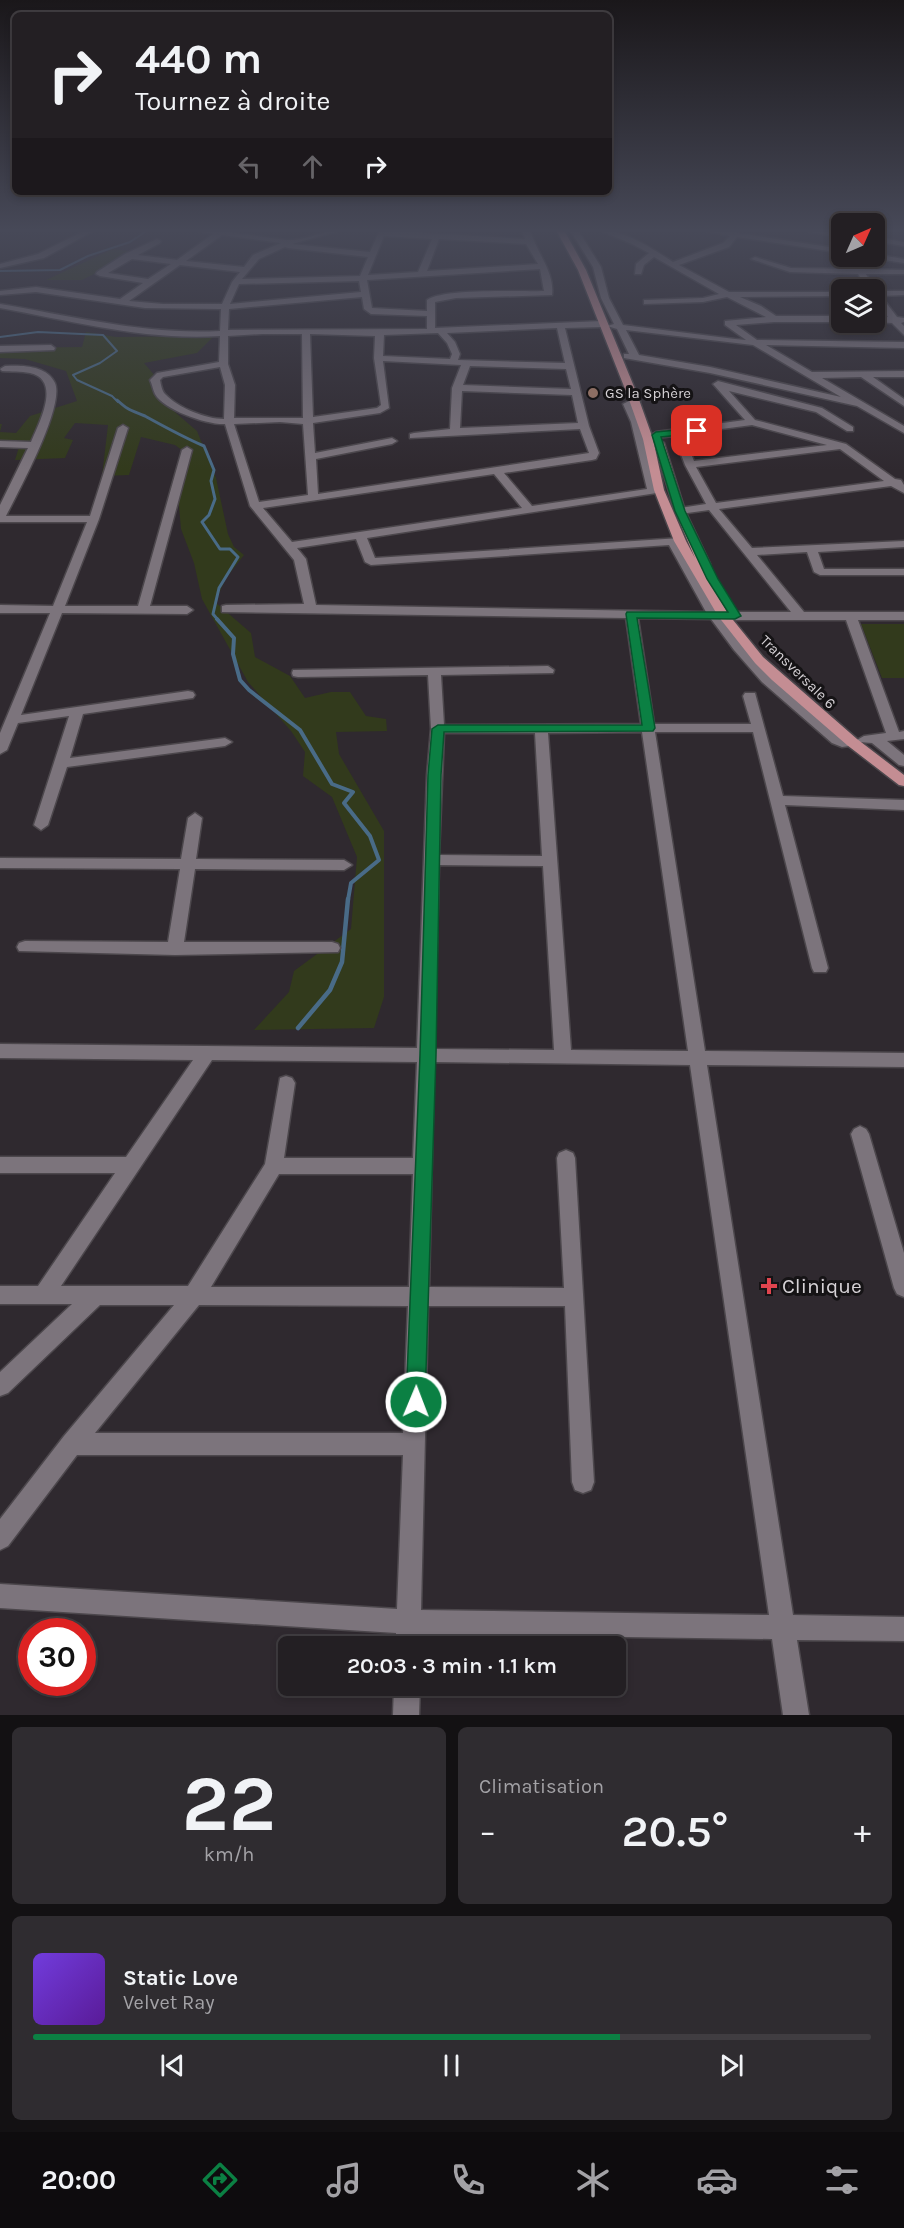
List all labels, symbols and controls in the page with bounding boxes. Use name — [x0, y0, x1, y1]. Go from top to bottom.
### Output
text: 440 m — [135, 34, 262, 84]
icon: right — [36, 36, 114, 114]
text: Tournez à droite — [135, 85, 330, 117]
icon: left — [233, 150, 266, 183]
icon: ahead — [296, 150, 329, 183]
icon: right — [359, 150, 392, 183]
north arrow — [831, 213, 885, 267]
map controls — [831, 213, 885, 333]
button: layers — [831, 279, 885, 333]
place label: GS la Sphère — [605, 384, 691, 402]
marker: GS la Sphère — [586, 386, 600, 400]
pin — [671, 405, 722, 456]
icon: arrive — [680, 414, 713, 447]
street label: Transversale 6 — [757, 632, 839, 712]
place label: Clinique — [782, 1274, 862, 1298]
marker: Clinique — [760, 1277, 778, 1295]
position arrow — [384, 1370, 448, 1434]
speed limit sign: 30 — [18, 1618, 96, 1696]
text: 20:03 · 3 min · 1.1 km — [347, 1653, 557, 1679]
text: 22 — [182, 1758, 276, 1850]
text: Climatisation — [479, 1775, 604, 1798]
text: 20.5° — [622, 1805, 728, 1857]
text: − — [479, 1812, 496, 1850]
text: + — [854, 1812, 871, 1850]
text: km/h — [204, 1843, 254, 1866]
text: Static Love — [123, 1965, 238, 1991]
text: Velvet Ray — [123, 1991, 215, 2014]
icon: previous — [156, 2049, 189, 2082]
icon: pause — [435, 2049, 468, 2082]
icon: next — [715, 2049, 748, 2082]
icon: directions — [199, 2159, 241, 2201]
icon: music — [323, 2159, 365, 2201]
icon: phone — [447, 2159, 489, 2201]
icon: climate — [572, 2159, 614, 2201]
icon: car — [696, 2159, 738, 2201]
icon: filters — [821, 2159, 863, 2201]
text: 20:00 — [41, 2164, 116, 2196]

